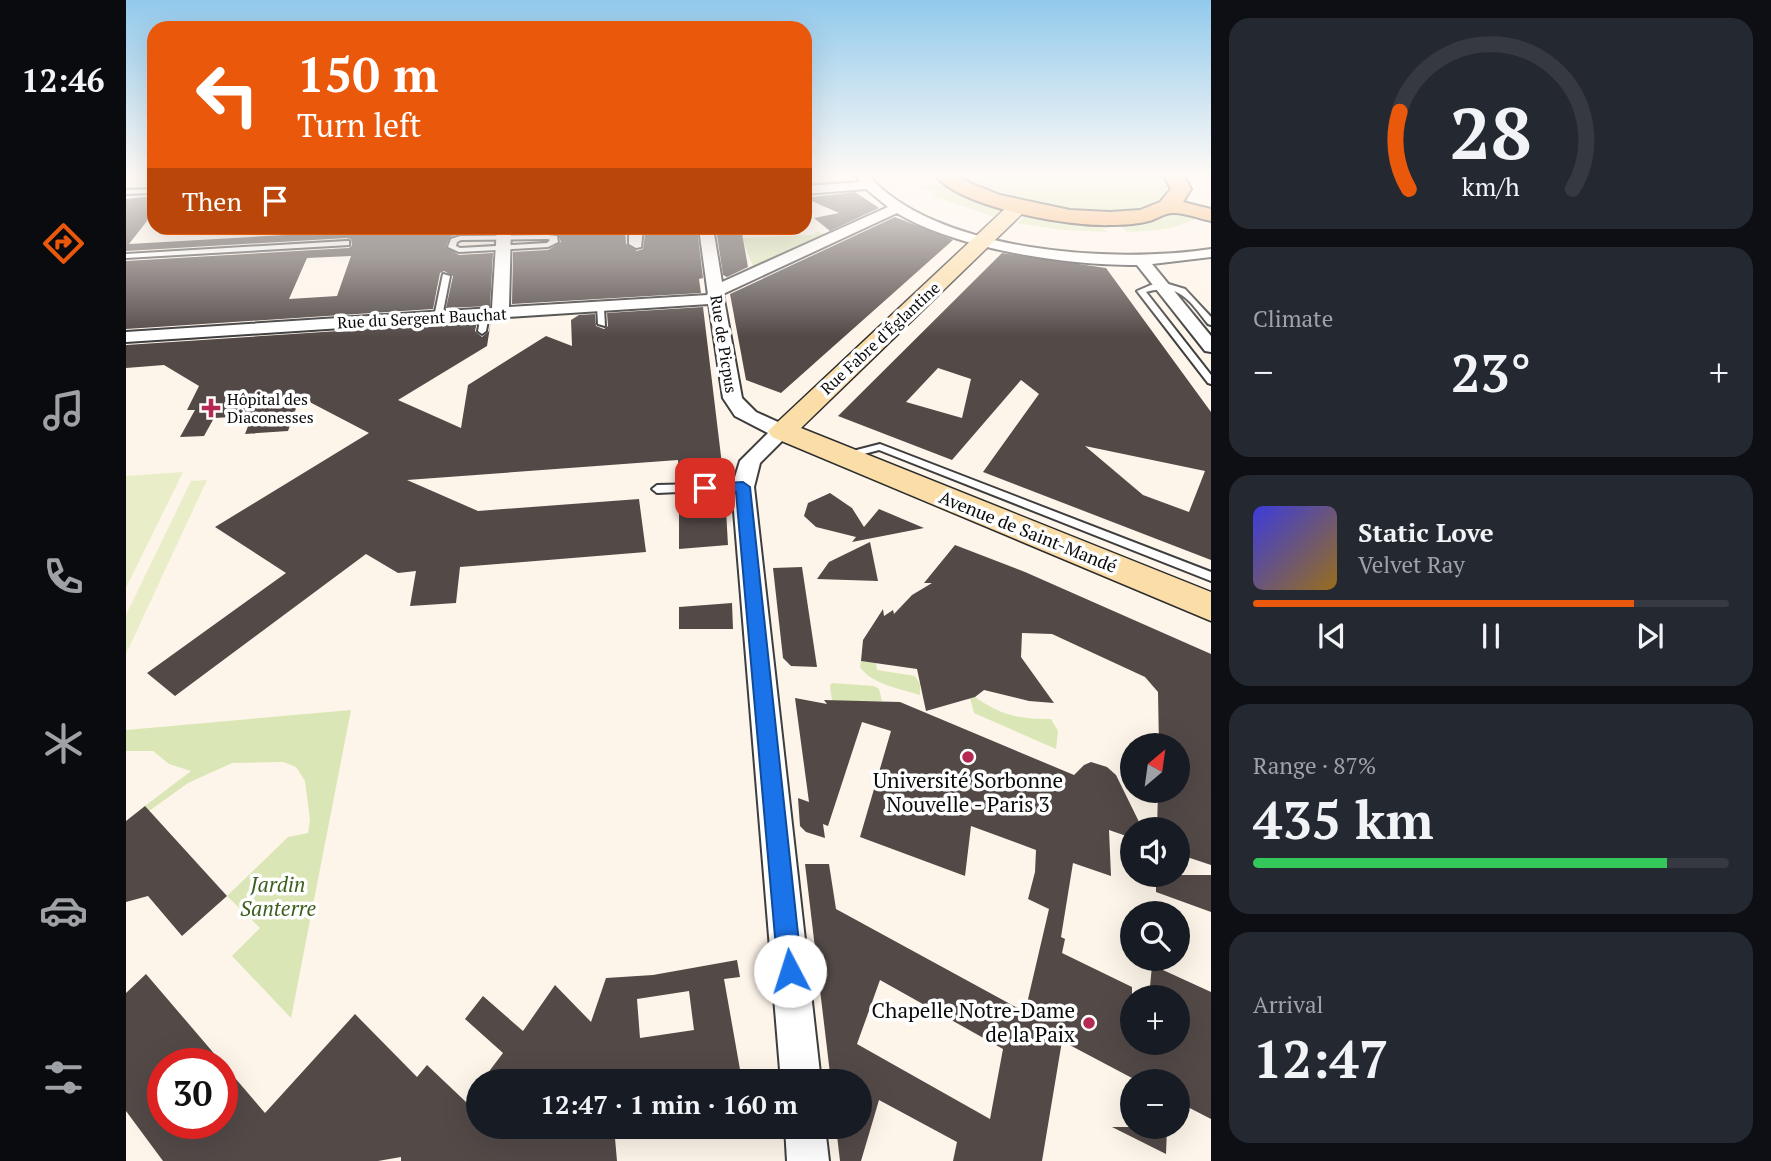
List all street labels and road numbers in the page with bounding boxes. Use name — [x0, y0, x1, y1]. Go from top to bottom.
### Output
street label: Rue Fabre d'Églantine — [816, 277, 944, 399]
street label: Rue de Picpus — [705, 293, 743, 395]
street label: Rue du Sergent Bauchat — [337, 303, 507, 333]
street label: Avenue de Saint-Mandé — [936, 484, 1121, 578]

